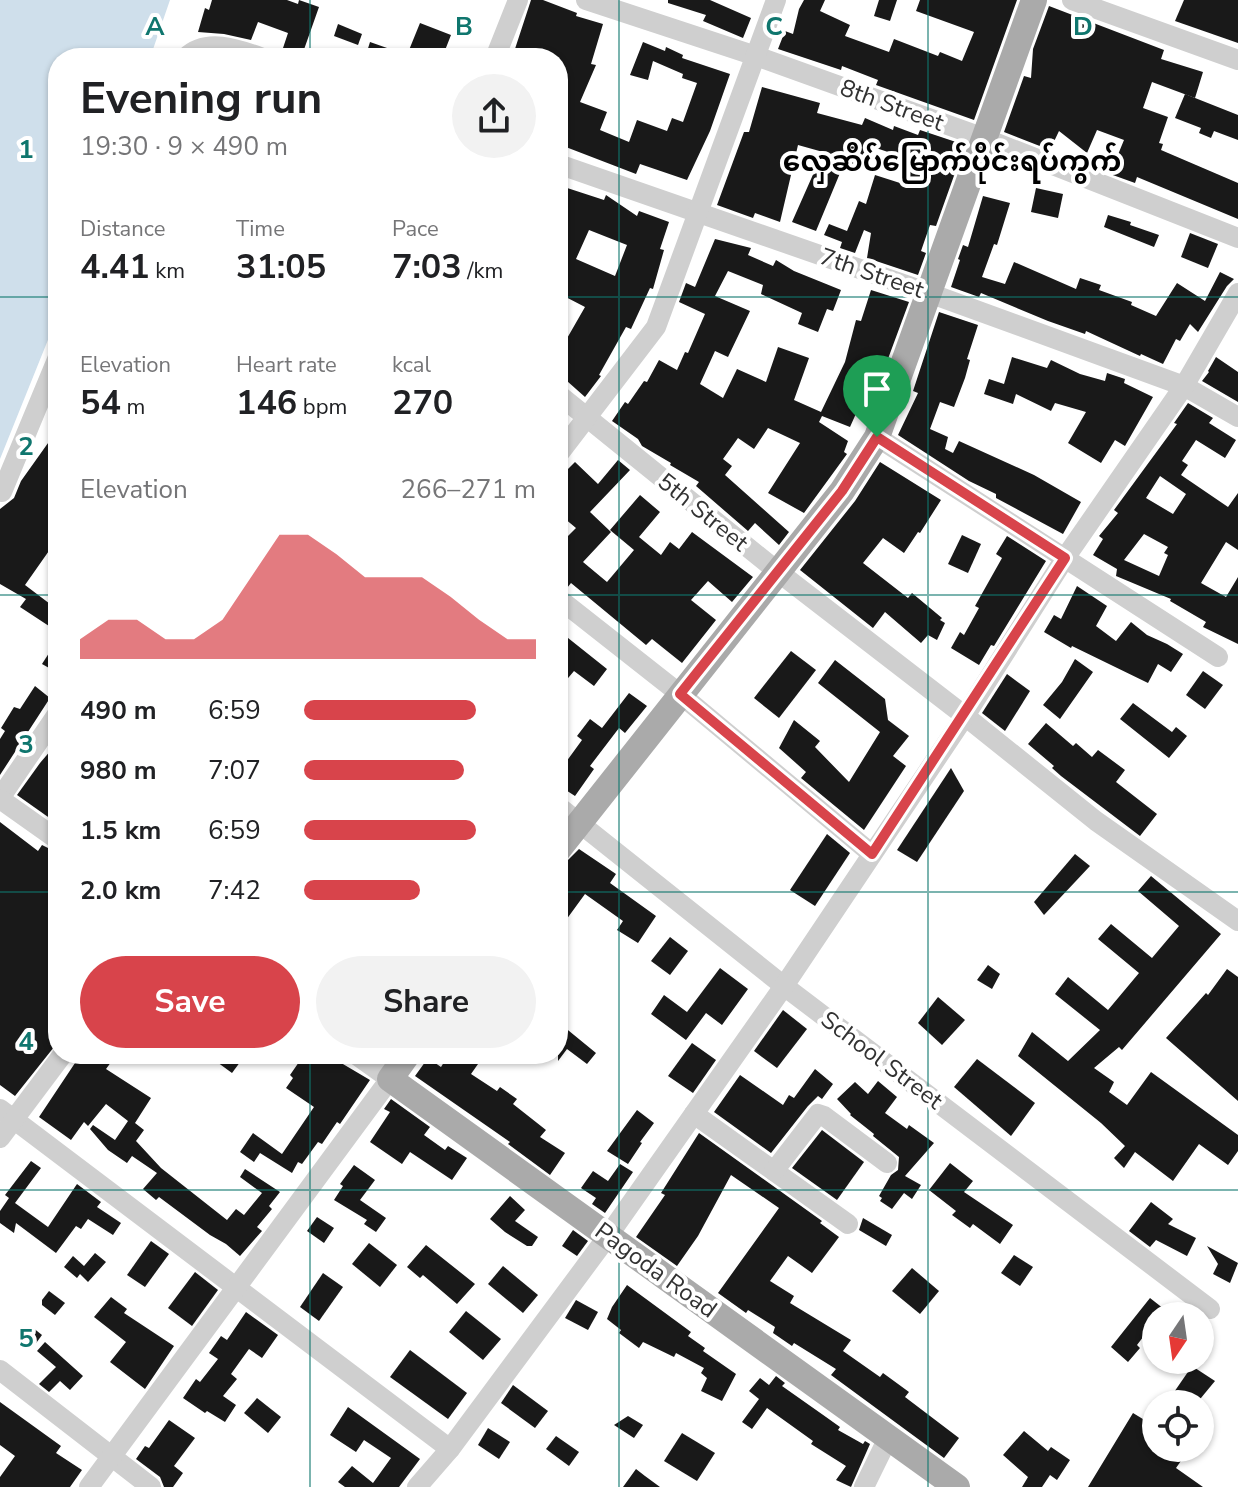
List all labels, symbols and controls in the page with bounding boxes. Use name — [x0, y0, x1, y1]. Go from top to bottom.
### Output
text: A — [145, 9, 165, 44]
text: B — [455, 9, 473, 44]
text: C — [765, 9, 783, 44]
text: D — [1073, 9, 1093, 44]
text: Evening run — [80, 69, 322, 129]
street label: 8th Street — [836, 71, 949, 139]
button: share — [452, 74, 536, 158]
text: 19:30 · 9 × 490 m — [80, 129, 288, 164]
text: 1 — [18, 132, 34, 167]
district label: လှေဆိပ်မြောက်ပိုင်းရပ်ကွက် — [783, 142, 1121, 184]
text: Distance — [80, 214, 165, 244]
text: Time — [236, 214, 285, 244]
text: Pace — [392, 214, 439, 244]
street label: 7th Street — [816, 240, 929, 306]
text: 4.41 — [80, 244, 150, 290]
text: 31:05 — [236, 244, 326, 290]
text: 7:03 — [392, 244, 462, 290]
text: km — [150, 256, 185, 286]
text: /km — [462, 256, 503, 286]
text: Elevation — [80, 350, 171, 380]
text: Heart rate — [236, 350, 337, 380]
text: kcal — [392, 350, 431, 380]
pin — [843, 355, 911, 437]
icon: arrive — [855, 367, 899, 411]
text: 54 — [80, 380, 121, 426]
text: 146 — [236, 380, 297, 426]
text: 270 — [392, 380, 453, 426]
text: m — [121, 392, 145, 422]
text: bpm — [297, 392, 347, 422]
text: 2 — [18, 429, 34, 464]
street label: 5th Street — [651, 466, 756, 559]
text: Elevation — [80, 472, 188, 507]
text: 266–271 m — [400, 472, 536, 507]
text: 490 m — [80, 693, 157, 728]
text: 6:59 — [208, 693, 261, 728]
text: 3 — [18, 727, 34, 762]
text: 980 m — [80, 753, 157, 788]
text: 7:07 — [208, 753, 261, 788]
text: 1.5 km — [80, 813, 161, 848]
text: 6:59 — [208, 813, 261, 848]
text: 2.0 km — [80, 873, 161, 908]
text: 7:42 — [208, 873, 261, 908]
button: Save — [80, 956, 300, 1048]
button: Share — [316, 956, 536, 1048]
street label: School Street — [814, 1004, 950, 1117]
text: 4 — [18, 1024, 34, 1059]
street label: Pagoda Road — [589, 1215, 723, 1325]
north arrow — [1142, 1302, 1214, 1374]
map controls — [1142, 1302, 1214, 1462]
text: 5 — [18, 1321, 34, 1356]
button: locate — [1142, 1390, 1214, 1462]

